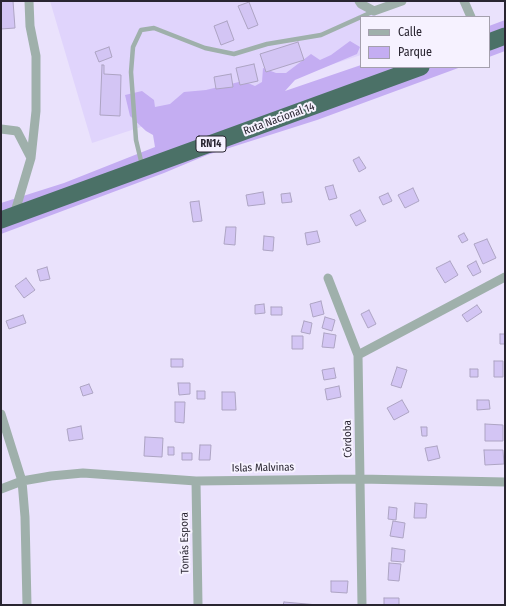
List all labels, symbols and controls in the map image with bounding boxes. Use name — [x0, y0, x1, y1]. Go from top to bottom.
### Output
legend — [360, 16, 490, 68]
text: Calle — [398, 25, 422, 39]
text: Parque — [398, 45, 432, 59]
street label: Ruta Nacional 14 — [242, 100, 316, 138]
road number: RN14 — [196, 136, 226, 152]
street label: Córdoba — [341, 420, 355, 458]
street label: Islas Malvinas — [232, 461, 294, 475]
street label: Tomás Espora — [178, 512, 192, 574]

